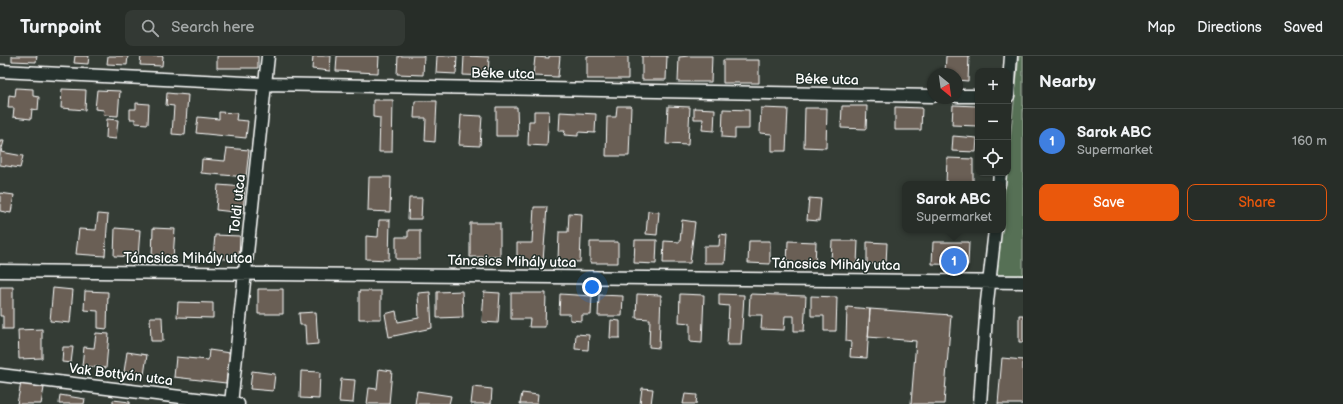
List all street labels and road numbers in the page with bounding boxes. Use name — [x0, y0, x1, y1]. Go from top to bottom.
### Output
street label: Béke utca — [471, 64, 535, 83]
street label: Béke utca — [795, 70, 859, 89]
street label: Toldi utca — [226, 173, 249, 235]
street label: Táncsics Mihály utca — [124, 250, 253, 267]
street label: Táncsics Mihály utca — [447, 252, 577, 271]
street label: Táncsics Mihály utca — [771, 255, 901, 274]
street label: Vak Bottyán utca — [68, 360, 174, 389]

